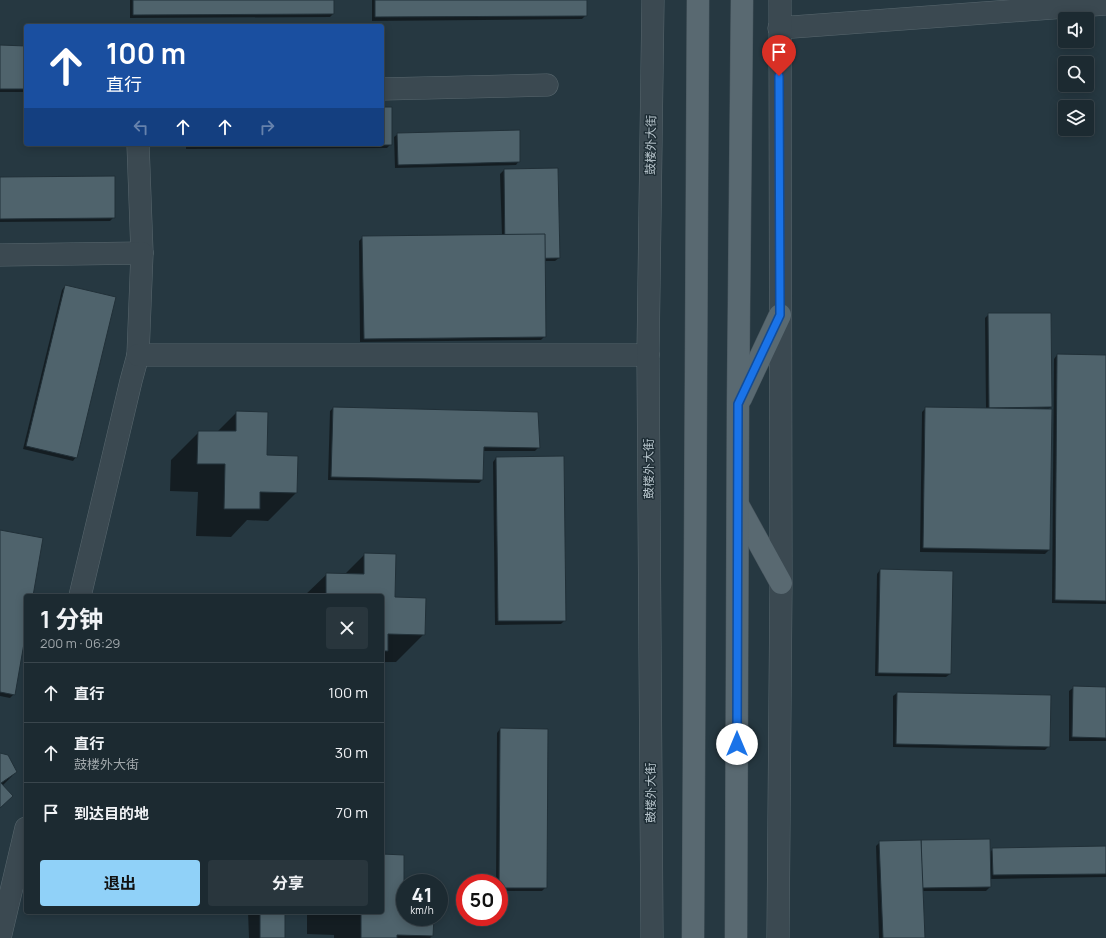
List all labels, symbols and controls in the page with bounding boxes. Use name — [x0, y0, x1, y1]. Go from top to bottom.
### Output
map controls — [1058, 12, 1094, 136]
button: sound — [1058, 12, 1094, 48]
text: 100 m — [106, 34, 186, 72]
pin — [762, 35, 796, 76]
icon: ahead — [40, 40, 92, 92]
icon: arrive — [768, 41, 790, 63]
button: search — [1058, 56, 1094, 92]
text: 直行 — [106, 72, 142, 96]
button: layers — [1058, 100, 1094, 136]
street label: 鼓楼外大街 — [641, 115, 660, 175]
icon: left — [130, 116, 152, 138]
icon: ahead — [172, 116, 194, 138]
icon: ahead — [214, 116, 236, 138]
icon: right — [256, 116, 278, 138]
street label: 鼓楼外大街 — [640, 439, 657, 499]
text: 1 分钟 — [40, 602, 103, 635]
button: close — [326, 607, 368, 649]
text: 200 m · 06:29 — [40, 634, 120, 652]
icon: ahead — [40, 682, 62, 704]
text: 100 m — [328, 682, 368, 703]
text: 直行 — [74, 683, 104, 704]
position arrow — [716, 723, 758, 765]
text: 直行 — [74, 733, 104, 754]
icon: ahead — [40, 742, 62, 764]
text: 30 m — [335, 742, 368, 763]
text: 鼓楼外大街 — [74, 755, 139, 773]
street label: 鼓楼外大街 — [642, 763, 659, 823]
icon: arrive — [40, 802, 62, 824]
text: 70 m — [336, 802, 368, 823]
text: 到达目的地 — [74, 803, 149, 824]
button: 退出 — [40, 860, 200, 906]
button: 分享 — [208, 860, 368, 906]
speed limit sign: 50 — [456, 874, 508, 926]
text: 41 — [412, 881, 432, 908]
text: km/h — [410, 903, 434, 917]

